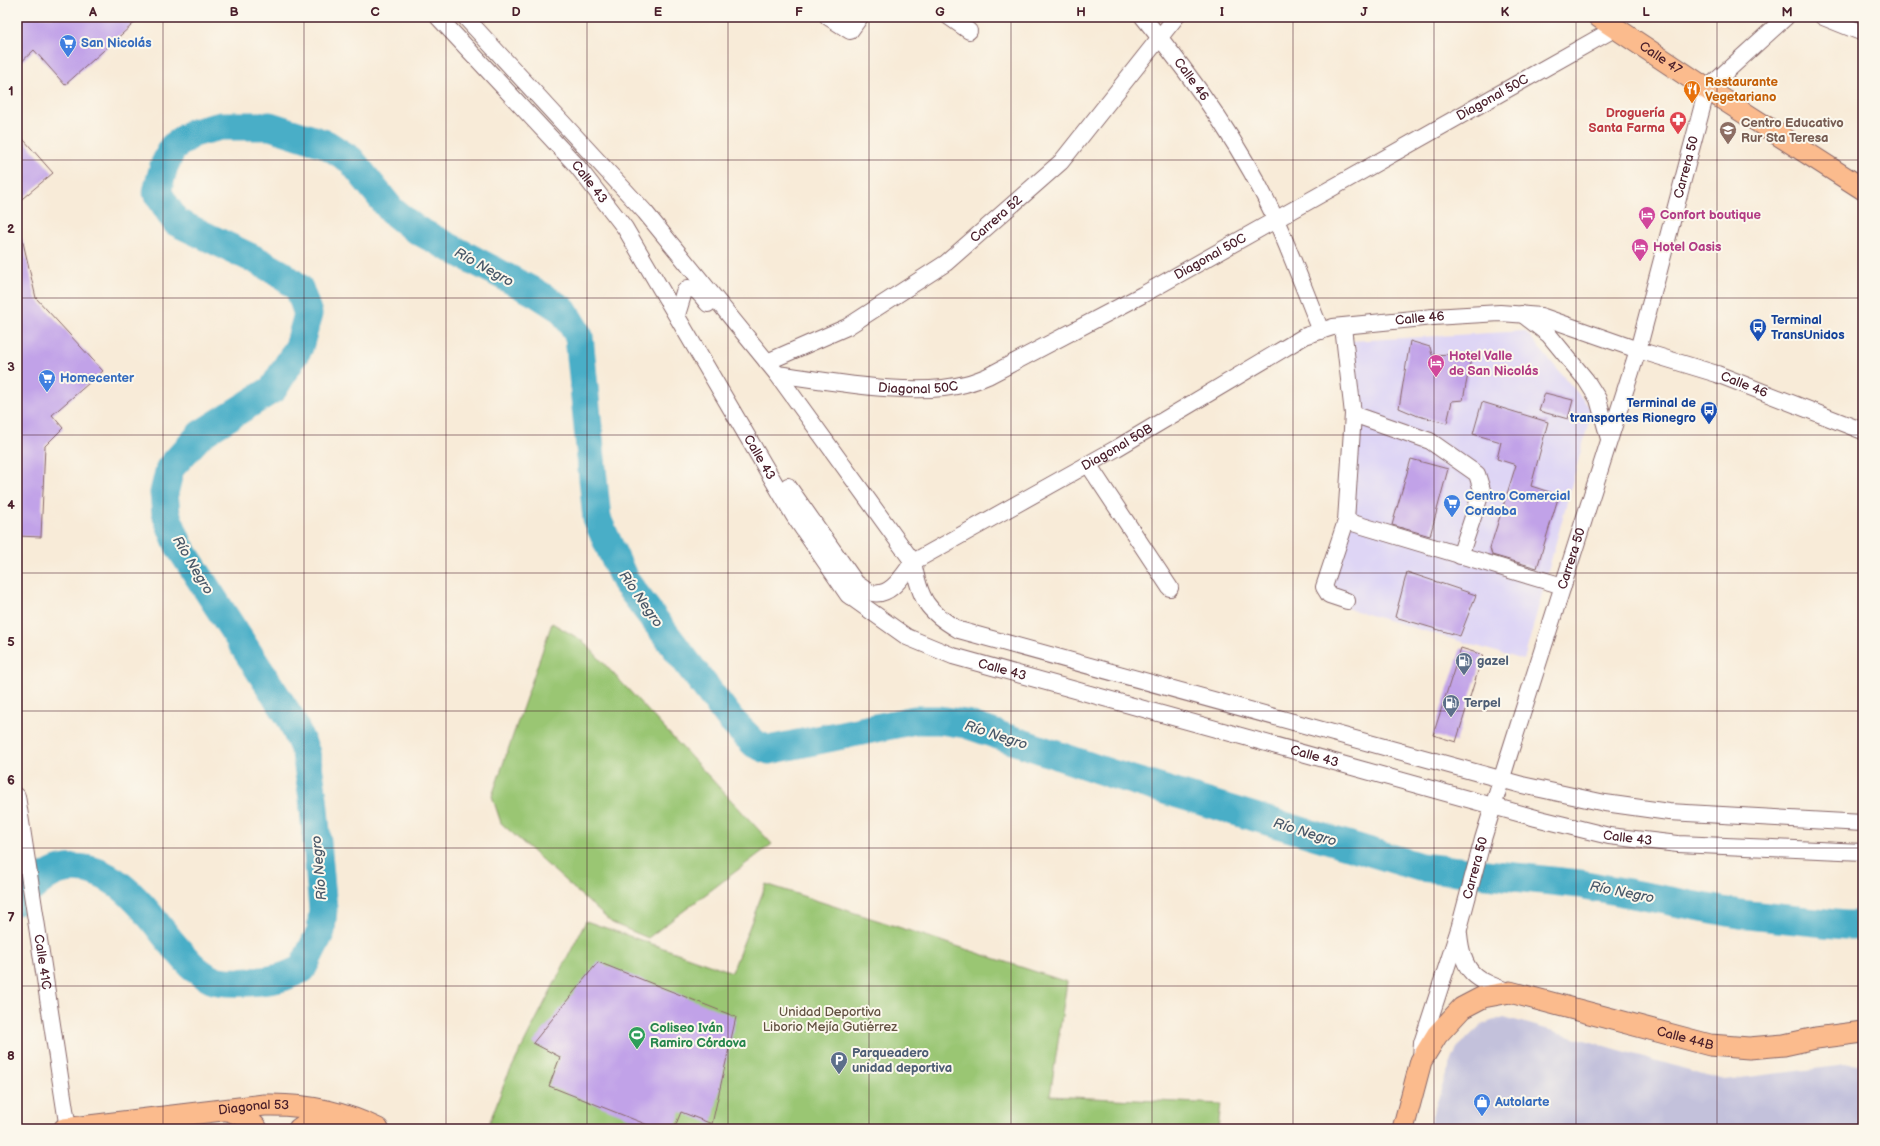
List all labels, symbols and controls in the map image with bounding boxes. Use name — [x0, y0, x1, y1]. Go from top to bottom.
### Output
text: A — [88, 4, 97, 20]
text: B — [229, 4, 239, 20]
text: C — [370, 4, 380, 20]
text: D — [511, 4, 521, 20]
text: E — [654, 4, 663, 20]
text: F — [795, 4, 803, 20]
text: G — [935, 4, 945, 20]
text: H — [1076, 4, 1086, 20]
text: I — [1220, 4, 1224, 20]
text: J — [1360, 4, 1368, 20]
text: K — [1501, 4, 1510, 20]
text: L — [1642, 4, 1650, 20]
text: M — [1781, 4, 1793, 20]
supermarket icon: San Nicolás — [58, 33, 78, 58]
place label: San Nicolás — [81, 35, 152, 51]
street label: Calle 47 — [1636, 38, 1685, 78]
street label: Calle 46 — [1170, 55, 1212, 104]
street label: Diagonal 50C — [1454, 71, 1531, 124]
place label: Restaurante Vegetariano — [1705, 74, 1778, 105]
restaurant icon: Restaurante Vegetariano — [1682, 79, 1702, 104]
text: 1 — [8, 83, 14, 99]
place label: Droguería Santa Farma — [1589, 105, 1665, 136]
pharmacy icon: Droguería Santa Farma — [1668, 110, 1688, 135]
place label: Centro Educativo Rur Sta Teresa — [1741, 115, 1844, 146]
school or university icon: Centro Educativo Rur Sta Teresa — [1718, 120, 1738, 145]
street label: Carrera 50 — [1670, 134, 1702, 200]
street label: Calle 43 — [568, 158, 611, 206]
street label: Carrera 52 — [967, 192, 1026, 246]
hotel icon: Confort boutique — [1637, 205, 1657, 230]
place label: Confort boutique — [1660, 207, 1762, 223]
text: 2 — [7, 221, 15, 237]
street label: Diagonal 50C — [1171, 230, 1249, 283]
hotel icon: Hotel Oasis — [1630, 237, 1650, 262]
place label: Hotel Oasis — [1653, 239, 1721, 255]
water label: Río Negro — [451, 244, 517, 290]
street label: Calle 46 — [1394, 308, 1445, 329]
place label: Terminal TransUnidos — [1771, 312, 1845, 343]
bus stop icon: Terminal TransUnidos — [1748, 317, 1768, 342]
place label: Hotel Valle de San Nicolás — [1449, 348, 1538, 379]
hotel icon: Hotel Valle de San Nicolás — [1426, 353, 1446, 378]
text: 3 — [7, 359, 15, 375]
supermarket icon: Homecenter — [37, 368, 57, 393]
street label: Calle 46 — [1718, 368, 1770, 401]
place label: Homecenter — [60, 370, 135, 386]
street label: Diagonal 50C — [877, 378, 959, 397]
place label: Terminal de transportes Rionegro — [1569, 395, 1697, 426]
bus stop icon: Terminal de transportes Rionegro — [1699, 400, 1719, 425]
street label: Diagonal 50B — [1079, 420, 1156, 474]
street label: Calle 43 — [740, 432, 779, 483]
place label: Centro Comercial Cordoba — [1465, 488, 1570, 519]
supermarket icon: Centro Comercial Cordoba — [1442, 493, 1462, 518]
text: 4 — [7, 497, 15, 513]
street label: Carrera 50 — [1554, 525, 1589, 592]
water label: Río Negro — [169, 533, 217, 597]
water label: Río Negro — [615, 567, 667, 631]
text: 5 — [7, 634, 15, 650]
fuel station icon: gazel — [1454, 651, 1474, 676]
place label: gazel — [1477, 653, 1509, 669]
street label: Calle 43 — [976, 655, 1028, 684]
fuel station icon: Terpel — [1441, 693, 1461, 718]
place label: Terpel — [1464, 695, 1501, 711]
water label: Río Negro — [962, 717, 1030, 753]
street label: Calle 43 — [1288, 742, 1340, 771]
text: 6 — [7, 772, 15, 788]
water label: Río Negro — [1271, 814, 1339, 850]
street label: Calle 43 — [1601, 827, 1653, 849]
water label: Río Negro — [308, 835, 330, 901]
street label: Carrera 50 — [1459, 835, 1491, 901]
water label: Río Negro — [1588, 877, 1656, 907]
text: 7 — [7, 910, 15, 926]
street label: Calle 41C — [30, 933, 55, 991]
park label: Unidad Deportiva Liborio Mejía Gutiérrez — [763, 1004, 898, 1035]
place label: Coliseo Iván Ramiro Córdova — [650, 1020, 746, 1051]
street label: Calle 44B — [1655, 1023, 1715, 1054]
sports icon: Coliseo Iván Ramiro Córdova — [627, 1025, 647, 1050]
place label: Parqueadero unidad deportiva — [852, 1045, 952, 1076]
text: 8 — [7, 1048, 15, 1064]
parking icon: Parqueadero unidad deportiva — [829, 1050, 849, 1075]
shop icon: Autolarte — [1472, 1092, 1492, 1117]
place label: Autolarte — [1494, 1094, 1550, 1110]
street label: Diagonal 53 — [217, 1097, 290, 1118]

